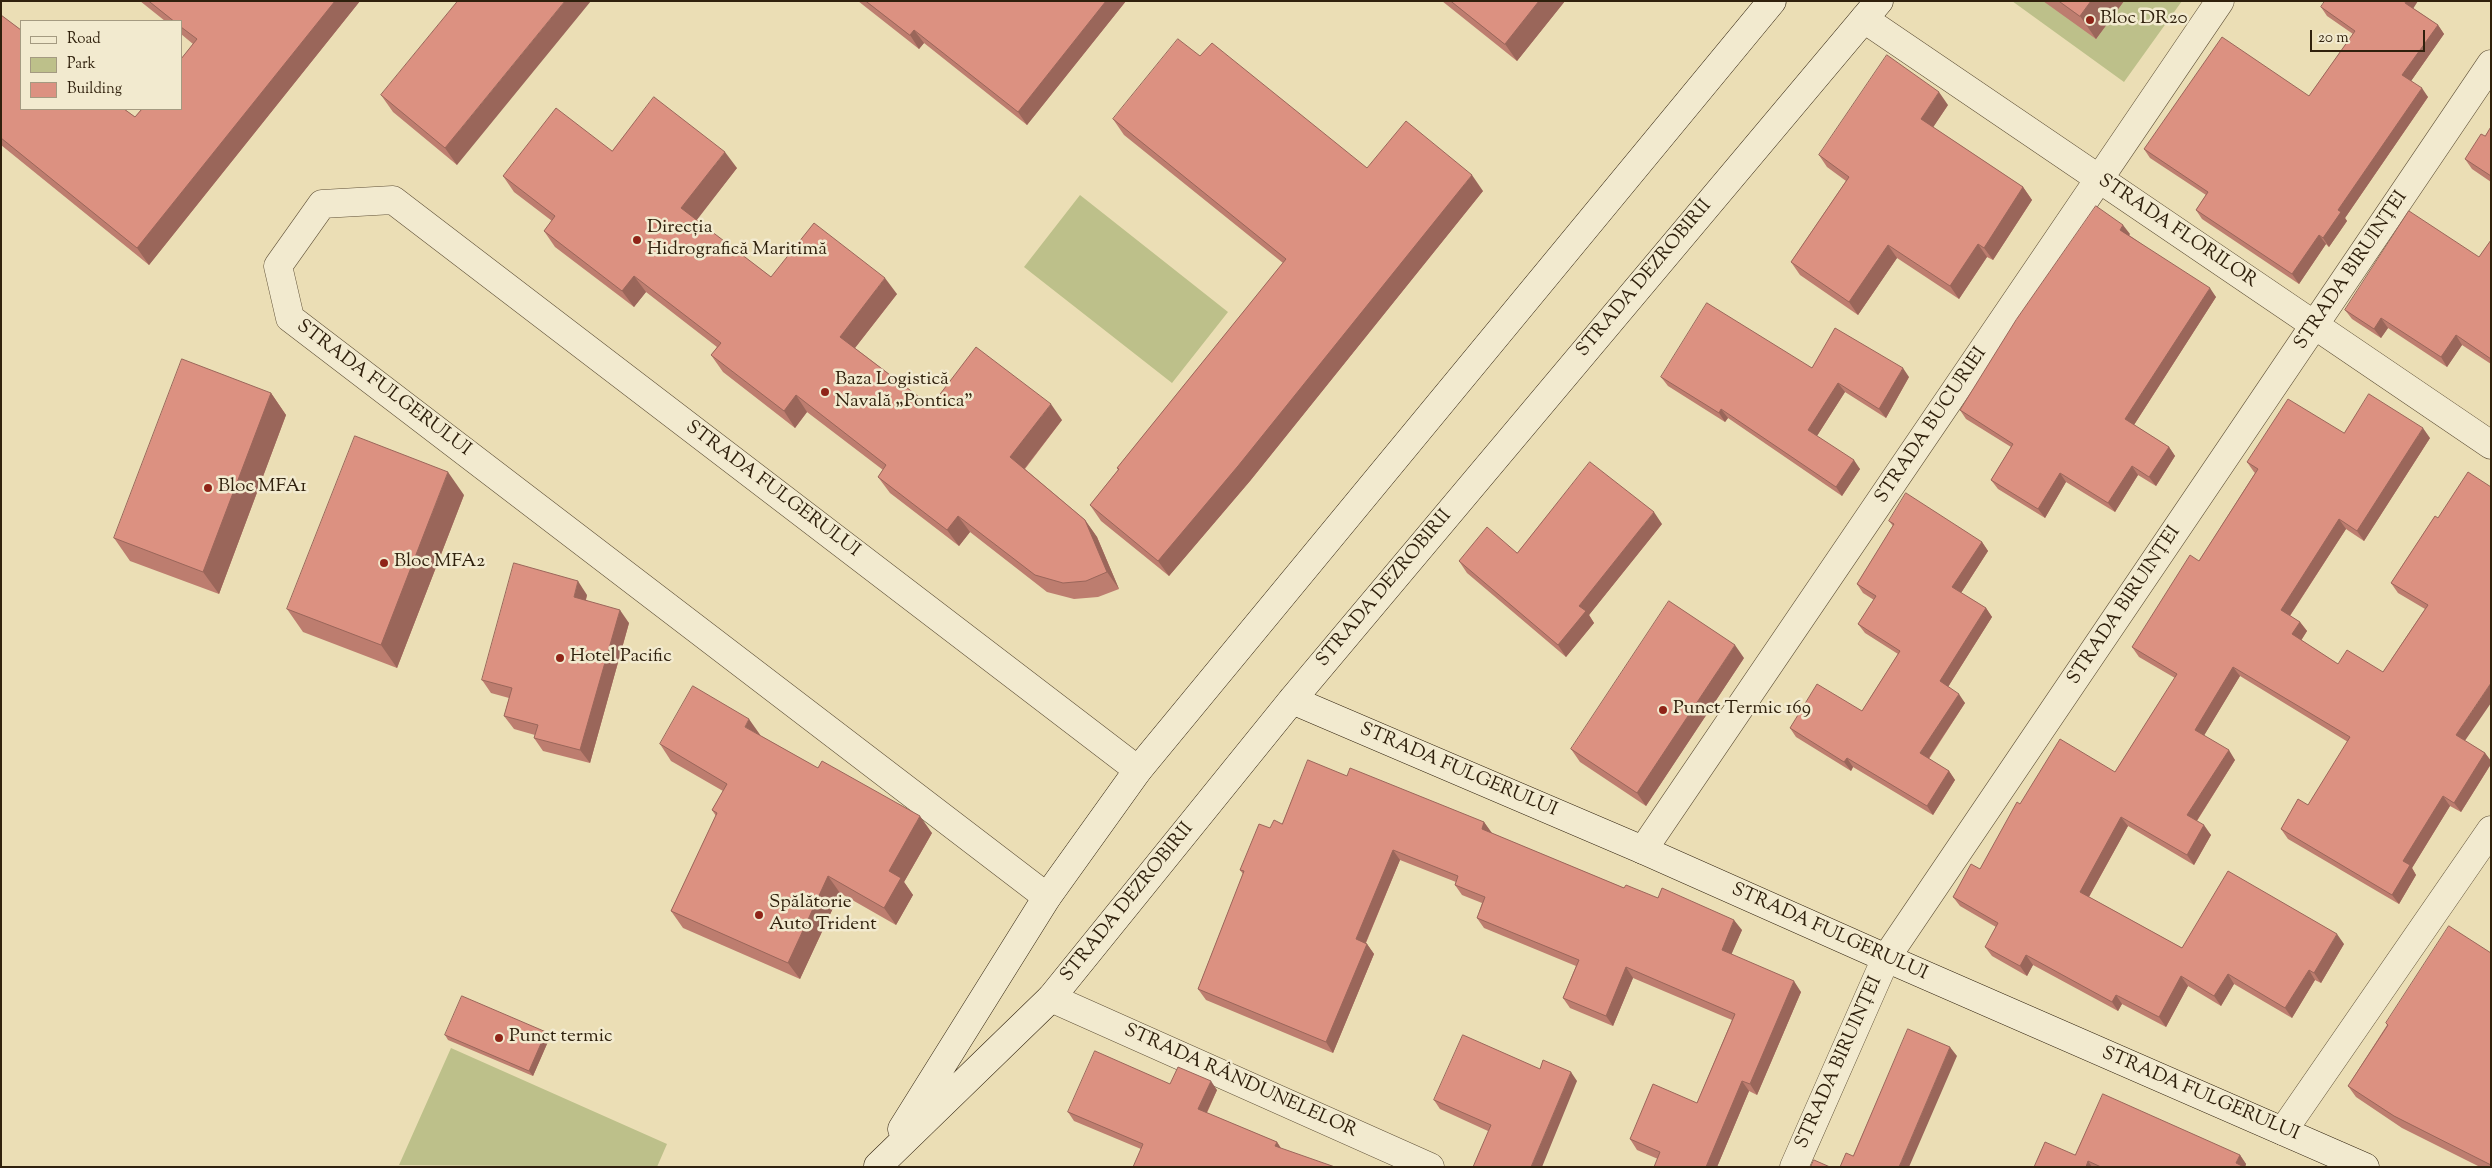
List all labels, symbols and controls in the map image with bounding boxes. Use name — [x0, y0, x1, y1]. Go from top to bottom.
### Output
place label: Bloc DR20 — [2100, 9, 2188, 31]
marker: Bloc DR20 — [2084, 14, 2096, 26]
legend — [20, 20, 182, 110]
scale bar — [2312, 20, 2427, 52]
text: 20 m — [2318, 28, 2349, 49]
text: Road — [67, 29, 101, 50]
text: Park — [67, 54, 96, 75]
text: Building — [67, 79, 122, 100]
street label: STRADA FLORILOR — [2093, 170, 2261, 294]
street label: STRADA BIRUINȚEI — [2291, 188, 2413, 354]
street label: STRADA DEZROBIRII — [1573, 196, 1717, 362]
place label: Direcția Hidrografică Maritimă — [647, 218, 827, 262]
marker: Direcția Hidrografică Maritimă — [631, 234, 643, 246]
street label: STRADA FULGERULUI — [291, 316, 475, 462]
street label: STRADA BUCURIEI — [1871, 344, 1993, 508]
place label: Baza Logistică Navală „Pontica” — [835, 370, 973, 414]
marker: Baza Logistică Navală „Pontica” — [819, 386, 831, 398]
street label: STRADA FULGERULUI — [680, 417, 864, 563]
place label: Bloc MFA1 — [218, 477, 307, 499]
marker: Bloc MFA1 — [202, 482, 214, 494]
street label: STRADA DEZROBIRII — [1313, 506, 1457, 672]
street label: STRADA BIRUINȚEI — [2064, 523, 2186, 689]
place label: Bloc MFA2 — [394, 552, 485, 574]
marker: Bloc MFA2 — [378, 557, 390, 569]
place label: Hotel Pacific — [570, 647, 672, 669]
marker: Hotel Pacific — [554, 652, 566, 664]
place label: Punct Termic 169 — [1673, 699, 1811, 721]
marker: Punct Termic 169 — [1657, 704, 1669, 716]
street label: STRADA FULGERULUI — [1356, 719, 1560, 823]
street label: STRADA DEZROBIRII — [1057, 819, 1199, 987]
street label: STRADA FULGERULUI — [1727, 879, 1931, 987]
place label: Spălătorie Auto Trident — [769, 893, 877, 937]
marker: Spălătorie Auto Trident — [753, 909, 765, 921]
street label: STRADA BIRUINȚEI — [1792, 973, 1888, 1153]
street label: STRADA RÂNDUNELELOR — [1120, 1020, 1360, 1144]
place label: Punct termic — [509, 1027, 613, 1049]
marker: Punct termic — [493, 1032, 505, 1044]
street label: STRADA FULGERULUI — [2098, 1043, 2302, 1147]

